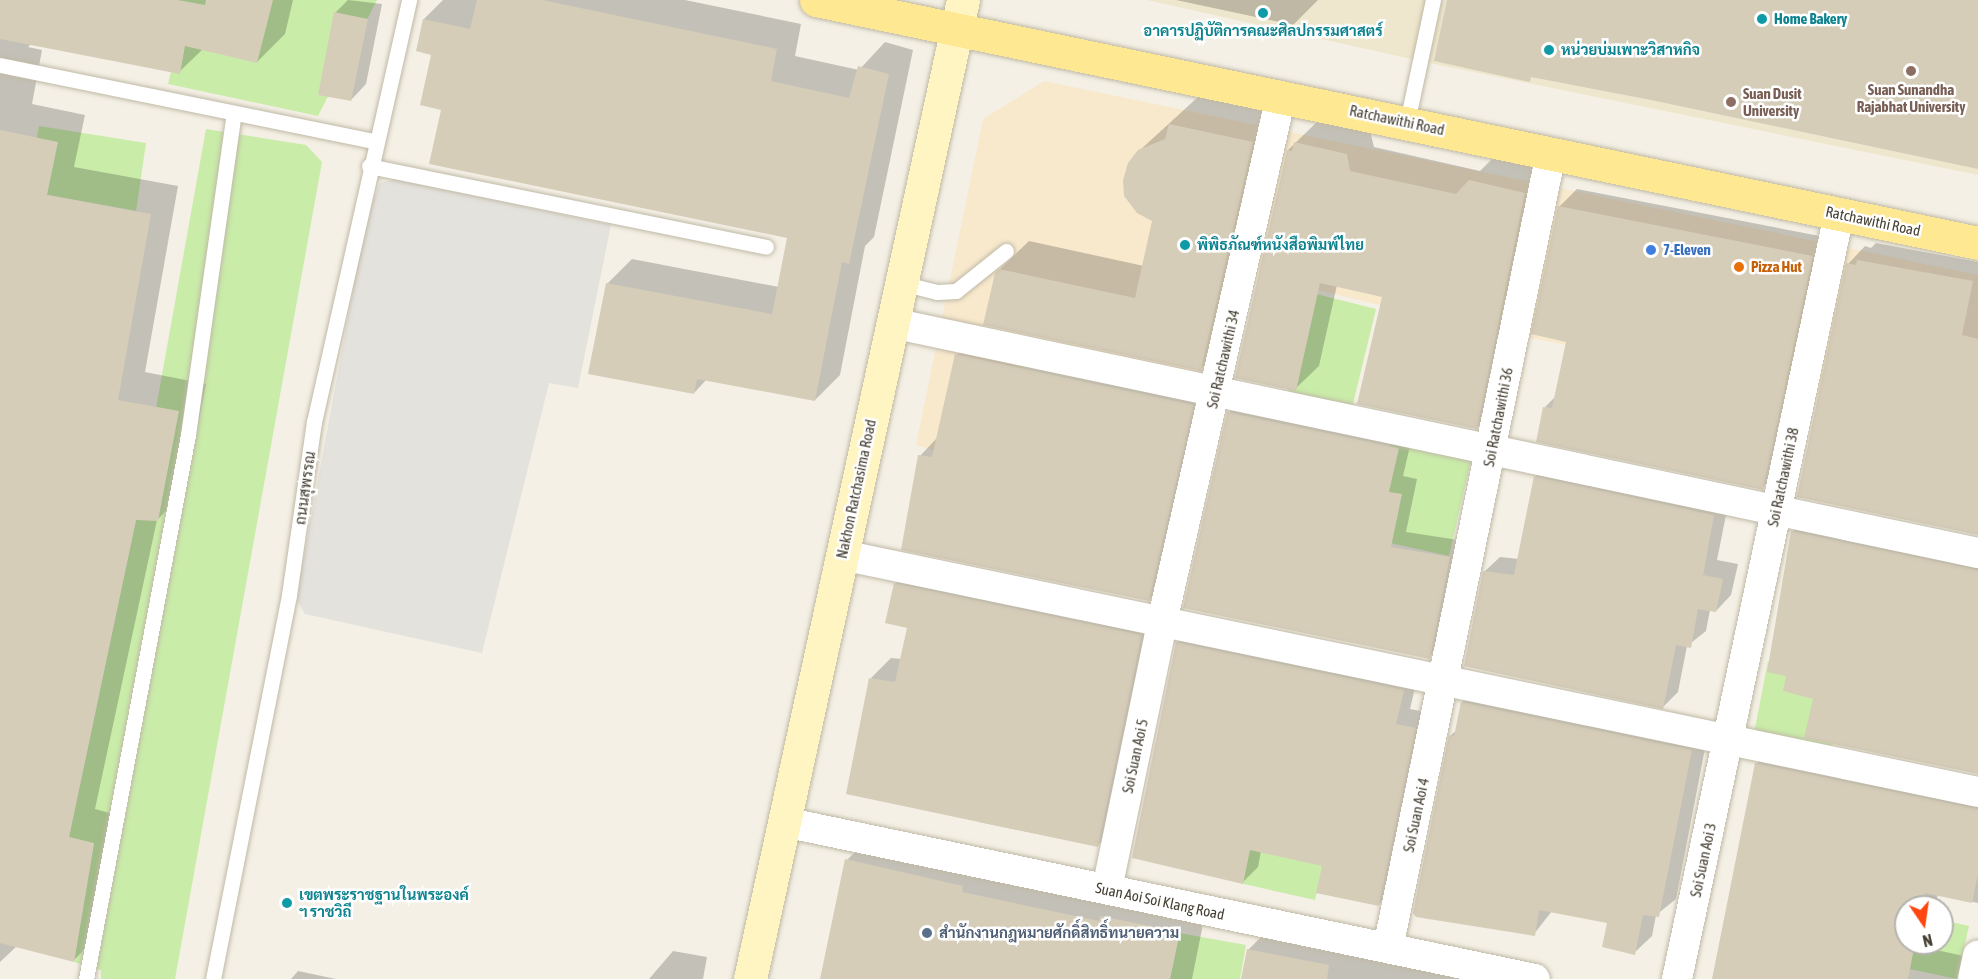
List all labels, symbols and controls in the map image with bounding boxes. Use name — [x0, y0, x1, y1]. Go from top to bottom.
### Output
marker: อาคารปฏิบัติการคณะศิลปกรรมศาสตร์ — [1256, 6, 1270, 20]
place label: Home Bakery — [1774, 10, 1847, 28]
marker: Home Bakery — [1755, 12, 1769, 26]
place label: อาคารปฏิบัติการคณะศิลปกรรมศาสตร์ — [1143, 22, 1383, 40]
place label: หน่วยบ่มเพาะวิสาหกิจ — [1561, 41, 1700, 59]
marker: หน่วยบ่มเพาะวิสาหกิจ — [1542, 43, 1556, 57]
marker: Suan Sunandha Rajabhat University — [1904, 64, 1918, 78]
place label: Suan Sunandha Rajabhat University — [1857, 80, 1965, 115]
place label: Suan Dusit University — [1743, 84, 1802, 119]
marker: Suan Dusit University — [1724, 95, 1738, 109]
street label: Ratchawithi Road — [1348, 101, 1446, 139]
street label: Ratchawithi Road — [1824, 202, 1922, 240]
place label: พิพิธภัณฑ์หนังสือพิมพ์ไทย — [1197, 236, 1364, 254]
marker: พิพิธภัณฑ์หนังสือพิมพ์ไทย — [1178, 238, 1192, 252]
place label: 7-Eleven — [1663, 241, 1711, 259]
marker: 7-Eleven — [1644, 243, 1658, 257]
place label: Pizza Hut — [1751, 258, 1802, 276]
marker: Pizza Hut — [1732, 260, 1746, 274]
street label: Soi Ratchawithi 34 — [1203, 308, 1243, 410]
street label: Soi Ratchawithi 36 — [1480, 366, 1516, 468]
street label: Nakhon Ratchasima Road — [832, 418, 880, 560]
street label: Soi Ratchawithi 38 — [1764, 426, 1802, 528]
street label: ถนนสุพรรณ — [291, 450, 319, 526]
street label: Soi Suan Aoi 5 — [1118, 717, 1152, 795]
street label: Soi Suan Aoi 4 — [1399, 776, 1433, 854]
street label: Soi Suan Aoi 3 — [1686, 821, 1720, 899]
street label: Suan Aoi Soi Klang Road — [1094, 879, 1226, 923]
place label: เขตพระราชฐานในพระองค์ ฯ ราชวิถี — [299, 885, 469, 920]
north arrow — [1894, 895, 1954, 955]
marker: เขตพระราชฐานในพระองค์ ฯ ราชวิถี — [280, 896, 294, 910]
place label: สำนักงานกฎหมายศักดิ์สิทธิ์ทนายความ — [939, 924, 1179, 942]
marker: สำนักงานกฎหมายศักดิ์สิทธิ์ทนายความ — [920, 926, 934, 940]
text: N — [1921, 931, 1934, 950]

